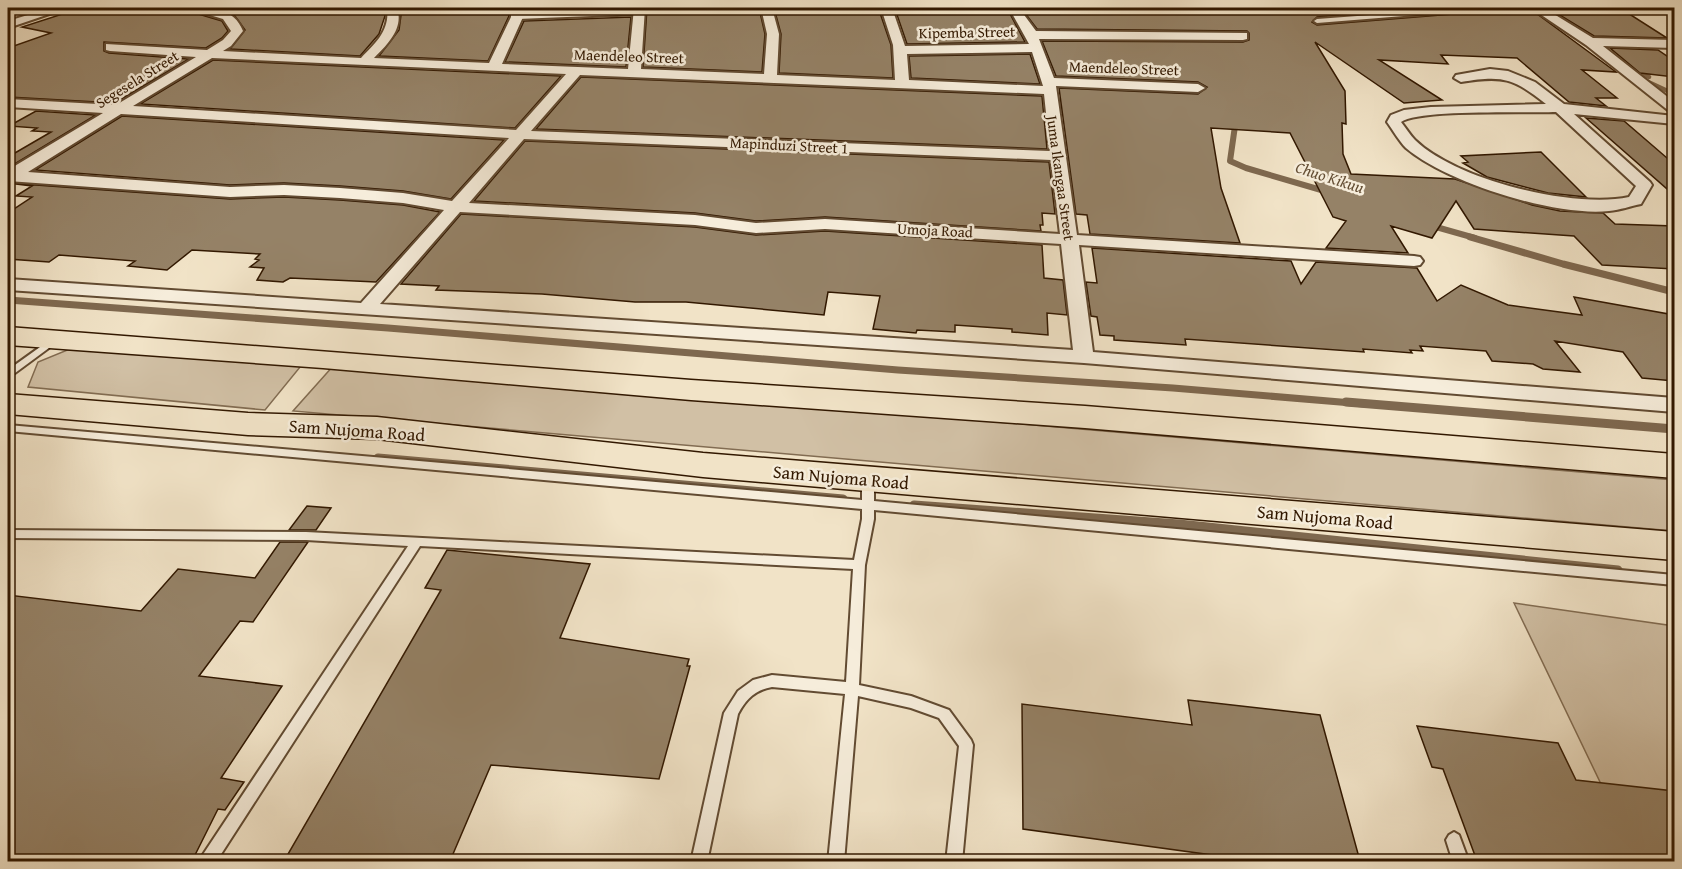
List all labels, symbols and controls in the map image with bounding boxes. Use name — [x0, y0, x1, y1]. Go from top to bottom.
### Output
street label: Kipemba Street — [919, 21, 1016, 43]
street label: Maendeleo Street — [574, 44, 685, 68]
street label: Segesela Street — [91, 45, 183, 113]
street label: Maendeleo Street — [1069, 56, 1180, 80]
street label: Juma Ikangaa Street — [1042, 112, 1080, 243]
street label: Mapinduzi Street 1 — [729, 131, 849, 159]
water label: Chuo Kikuu — [1293, 155, 1367, 199]
street label: Umoja Road — [897, 218, 973, 242]
street label: Sam Nujoma Road — [288, 412, 426, 448]
street label: Sam Nujoma Road — [772, 458, 910, 496]
street label: Sam Nujoma Road — [1256, 498, 1394, 536]

